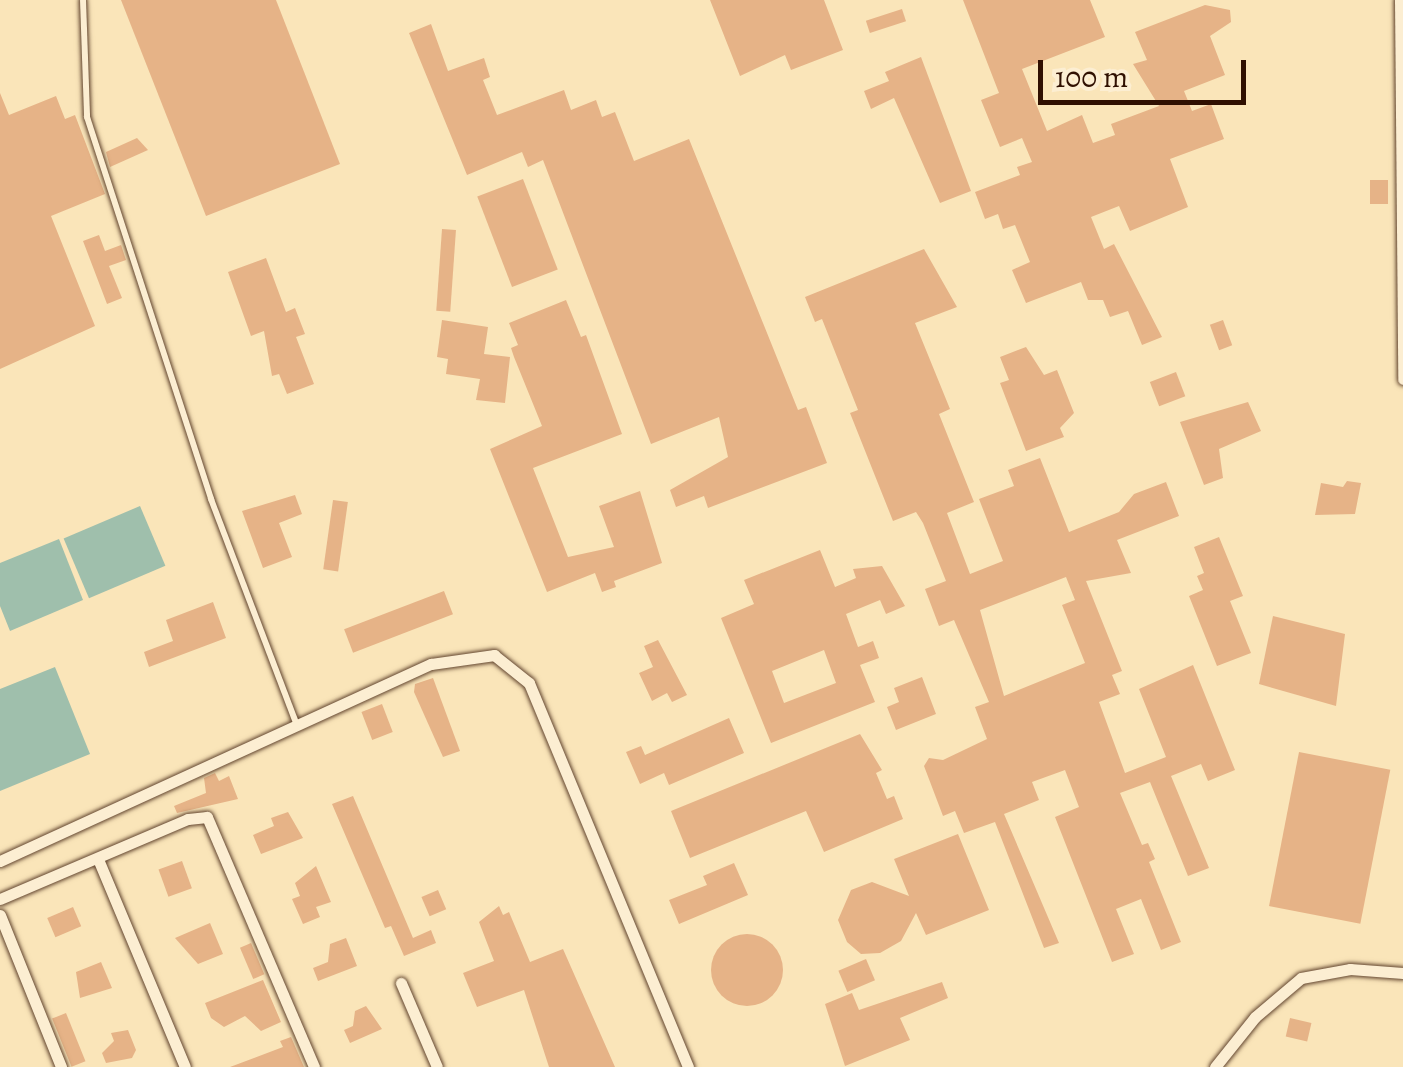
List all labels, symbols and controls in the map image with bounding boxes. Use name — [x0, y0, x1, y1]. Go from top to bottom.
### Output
scale bar — [1043, 40, 1250, 102]
text: 100 m — [1055, 57, 1128, 97]

